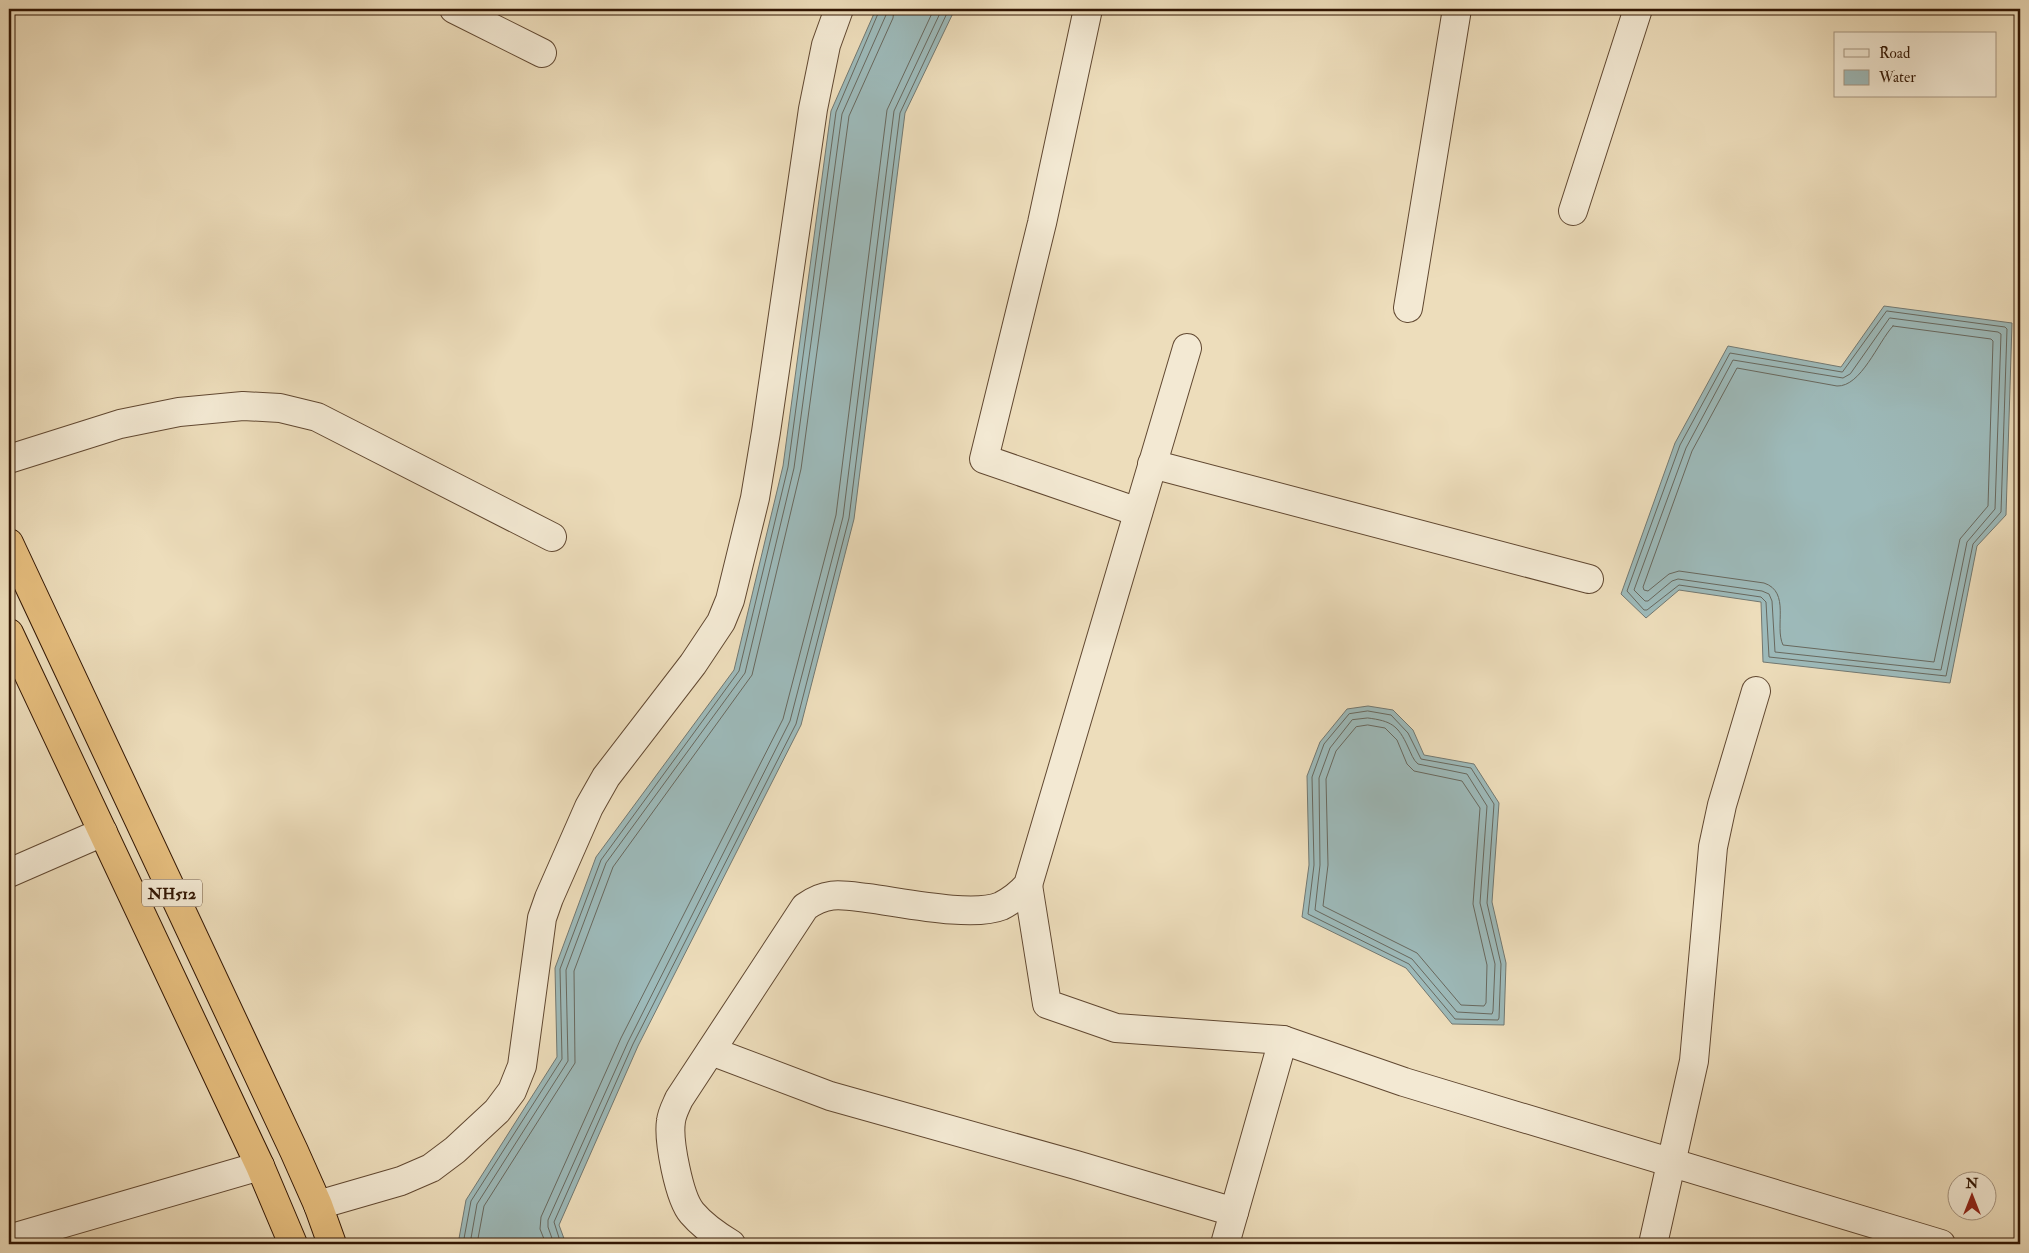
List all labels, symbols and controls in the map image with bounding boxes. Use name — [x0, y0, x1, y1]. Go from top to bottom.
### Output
legend — [1834, 32, 1996, 98]
text: Road — [1879, 44, 1911, 63]
text: Water — [1878, 68, 1916, 87]
road number: NH512 — [142, 880, 202, 906]
north arrow — [1946, 1170, 1996, 1220]
text: N — [1965, 1175, 1979, 1192]

